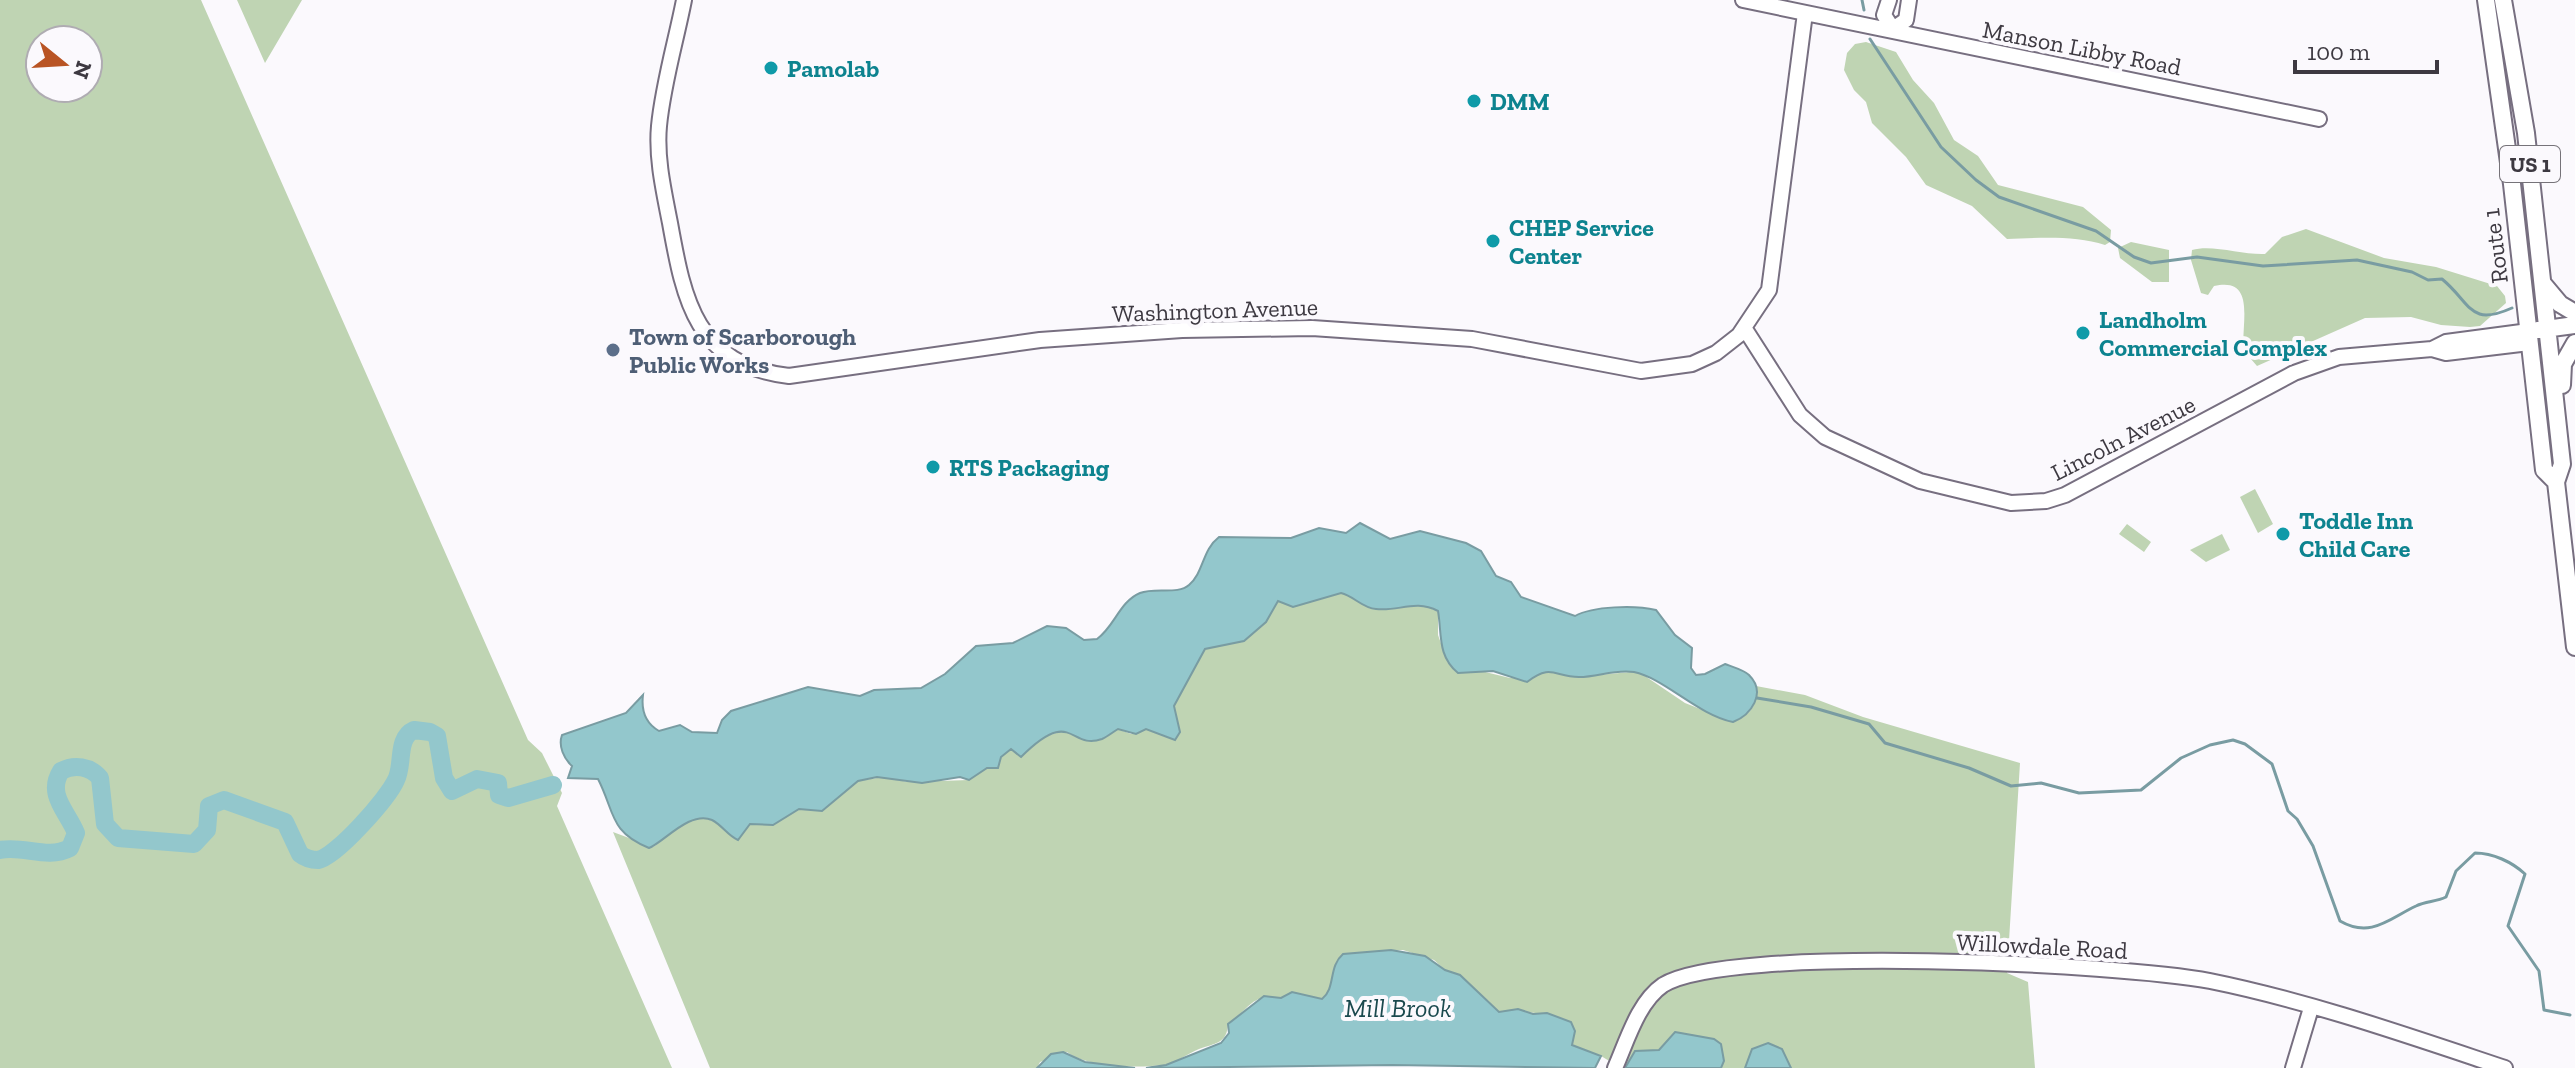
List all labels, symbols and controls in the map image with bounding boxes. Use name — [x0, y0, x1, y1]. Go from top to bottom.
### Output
street label: Manson Libby Road — [1980, 14, 2184, 82]
north arrow — [24, 24, 104, 104]
scale bar — [2295, 24, 2437, 74]
text: 100 m — [2307, 37, 2370, 66]
place label: Pamolab — [787, 54, 879, 83]
text: N — [67, 58, 98, 82]
marker: Pamolab — [762, 59, 780, 77]
place label: DMM — [1490, 87, 1550, 116]
marker: DMM — [1465, 92, 1483, 110]
road number: US 1 — [2500, 146, 2560, 182]
street label: Route 1 — [2476, 207, 2514, 285]
place label: CHEP Service Center — [1509, 213, 1654, 270]
marker: CHEP Service Center — [1484, 232, 1502, 250]
street label: Washington Avenue — [1111, 292, 1319, 328]
place label: Landholm Commercial Complex — [2099, 305, 2327, 362]
place label: Town of Scarborough Public Works — [629, 322, 856, 379]
marker: Landholm Commercial Complex — [2074, 324, 2092, 342]
marker: Town of Scarborough Public Works — [604, 341, 622, 359]
street label: Lincoln Avenue — [2046, 389, 2200, 487]
place label: RTS Packaging — [949, 453, 1110, 482]
marker: RTS Packaging — [924, 458, 942, 476]
place label: Toddle Inn Child Care — [2299, 506, 2413, 563]
marker: Toddle Inn Child Care — [2274, 525, 2292, 543]
street label: Willowdale Road — [1956, 927, 2128, 965]
water label: Mill Brook — [1344, 992, 1452, 1024]

